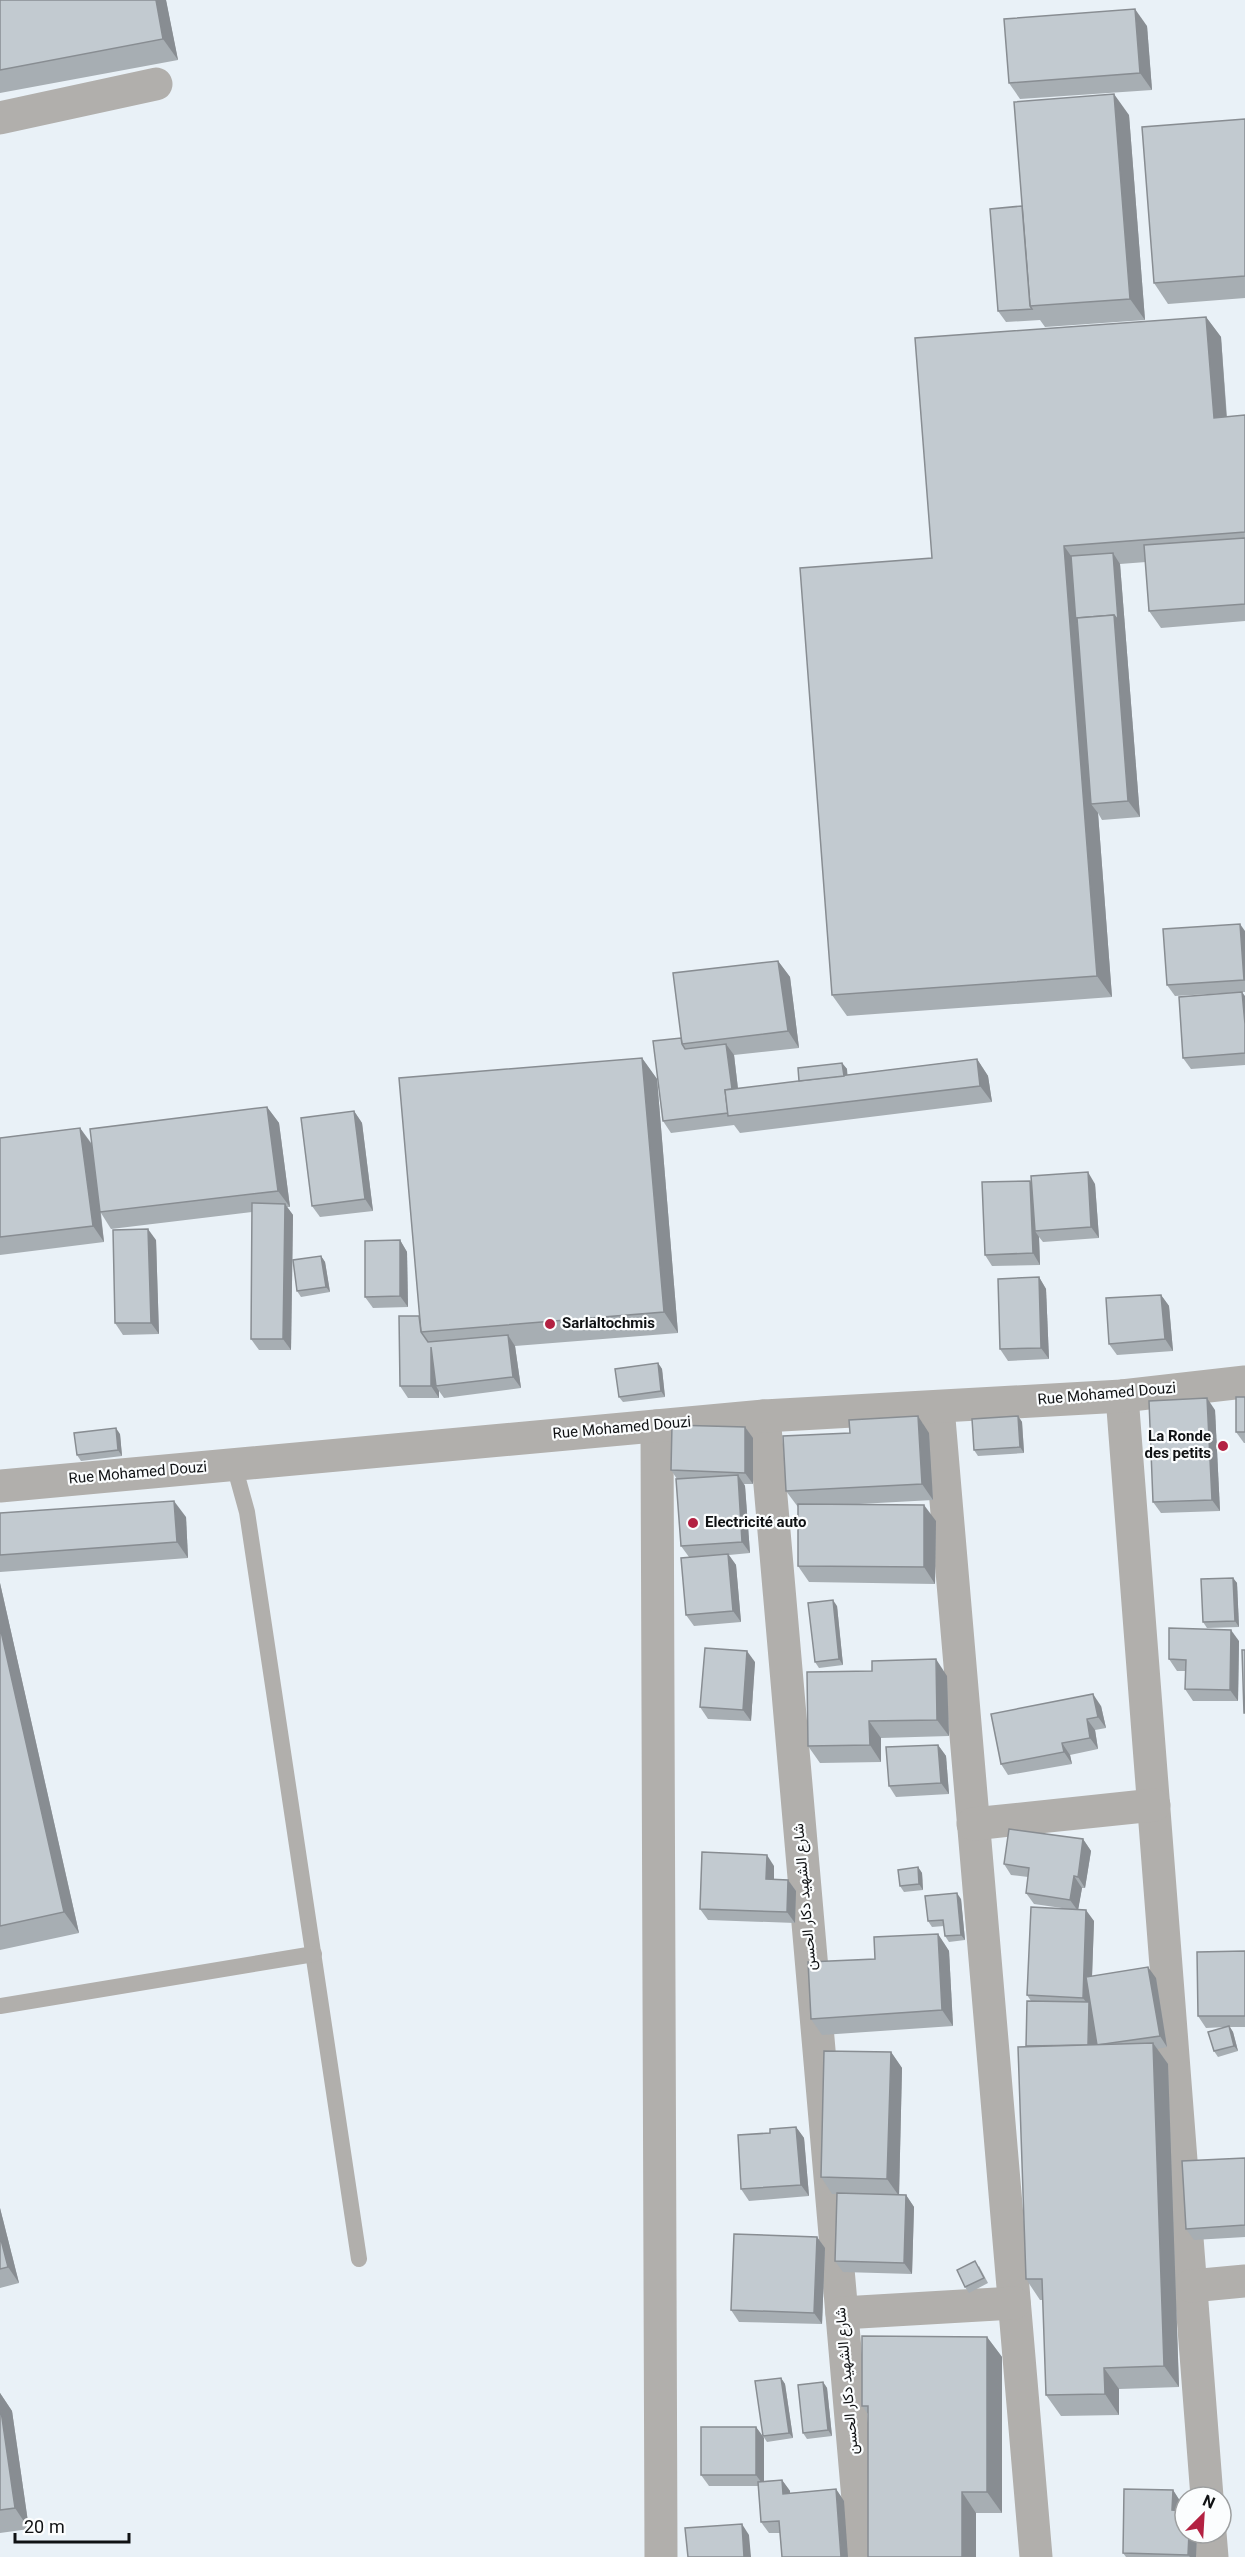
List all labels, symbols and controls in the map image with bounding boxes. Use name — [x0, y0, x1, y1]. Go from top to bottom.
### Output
place label: Sarlaltochmis — [562, 1313, 655, 1336]
marker: Sarlaltochmis — [543, 1317, 557, 1331]
street label: Rue Mohamed Douzi — [1037, 1377, 1177, 1413]
street label: Rue Mohamed Douzi — [552, 1411, 692, 1447]
place label: La Ronde des petits — [1145, 1426, 1211, 1466]
marker: La Ronde des petits — [1216, 1439, 1230, 1453]
street label: Rue Mohamed Douzi — [68, 1456, 208, 1492]
place label: Electricité auto — [705, 1512, 806, 1535]
marker: Electricité auto — [686, 1516, 700, 1530]
street label: شارع الشهيد دكار الحسن — [788, 1822, 824, 1972]
street label: شارع الشهيد دكار الحسن — [830, 2306, 866, 2456]
north arrow — [1173, 2485, 1233, 2545]
text: N — [1198, 2490, 1218, 2517]
scale bar — [15, 2506, 129, 2544]
text: 20 m — [24, 2515, 65, 2543]

